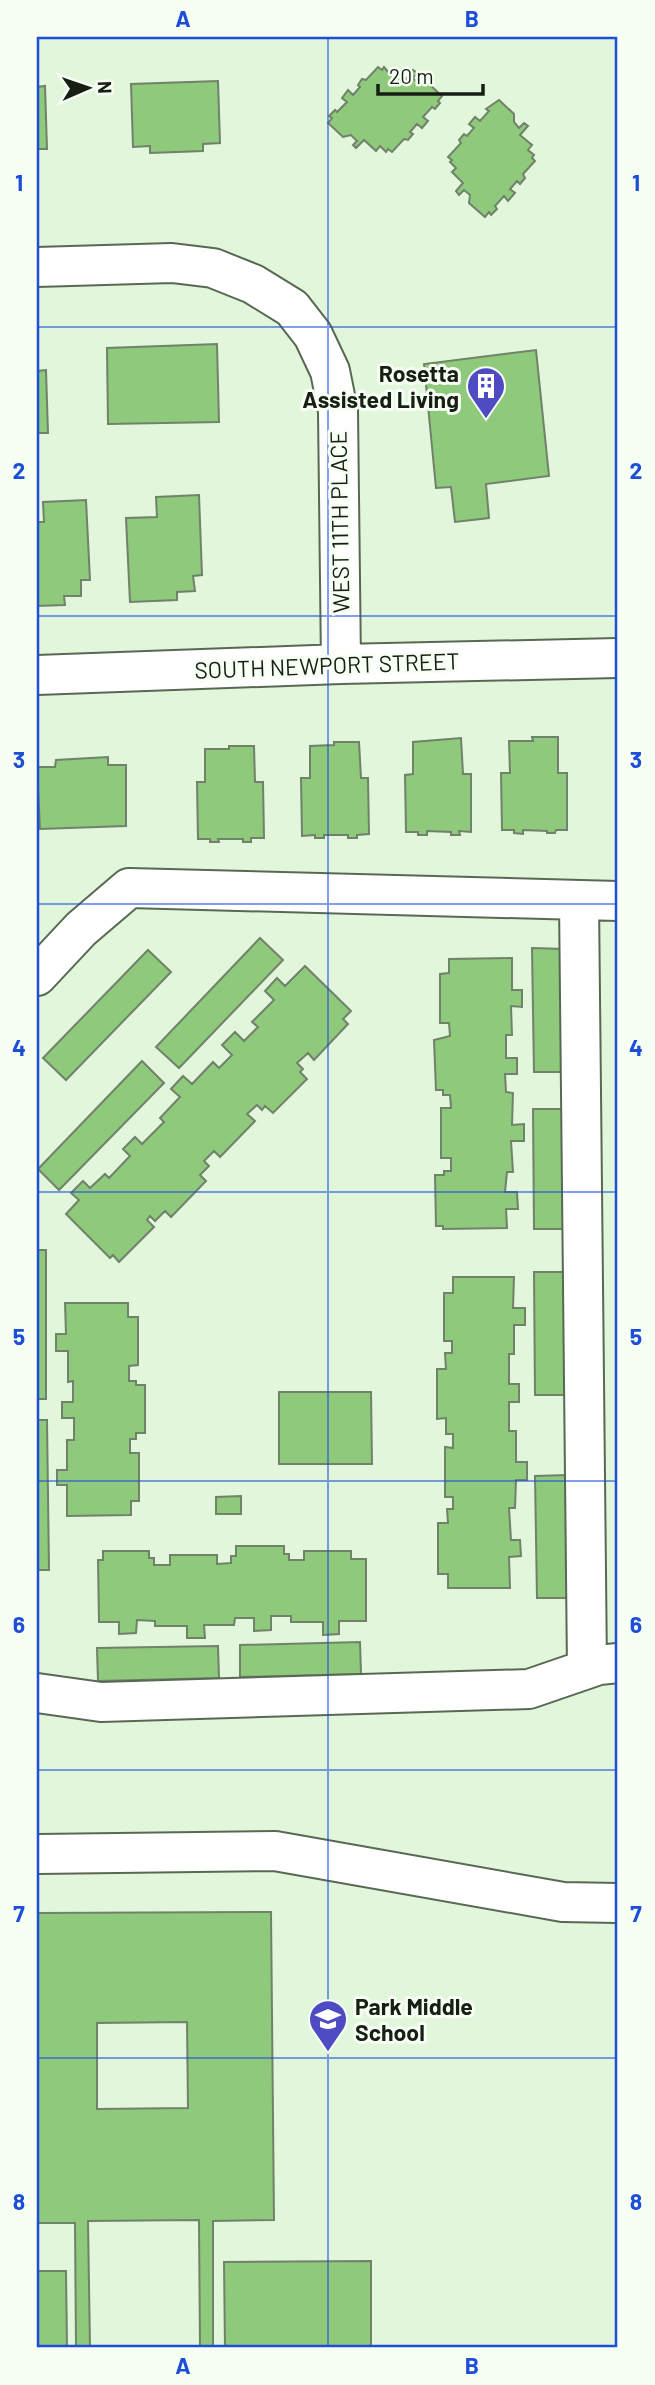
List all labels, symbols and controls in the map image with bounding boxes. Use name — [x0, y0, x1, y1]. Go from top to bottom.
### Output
text: A — [175, 4, 191, 32]
text: B — [465, 4, 479, 32]
north arrow — [52, 52, 122, 122]
scale bar — [378, 52, 484, 96]
text: 20 m — [389, 63, 434, 88]
text: N — [94, 81, 117, 94]
text: 1 — [15, 168, 23, 196]
text: 1 — [632, 168, 640, 196]
place label: Rosetta Assisted Living — [302, 359, 459, 413]
building icon: Rosetta Assisted Living — [465, 365, 507, 420]
street label: WEST 11TH PLACE — [323, 431, 355, 613]
text: 2 — [13, 456, 25, 484]
text: 2 — [630, 456, 642, 484]
street label: SOUTH NEWPORT STREET — [194, 646, 460, 684]
text: 3 — [13, 745, 25, 773]
text: 3 — [630, 745, 642, 773]
text: 4 — [12, 1033, 26, 1061]
text: 4 — [629, 1033, 643, 1061]
text: 5 — [13, 1322, 25, 1350]
text: 5 — [630, 1322, 642, 1350]
text: 6 — [13, 1610, 25, 1638]
text: 6 — [630, 1610, 642, 1638]
text: 7 — [13, 1899, 25, 1927]
text: 7 — [630, 1899, 642, 1927]
place label: Park Middle School — [355, 1992, 473, 2046]
school or university icon: Park Middle School — [307, 1998, 349, 2053]
text: 8 — [13, 2187, 25, 2215]
text: 8 — [630, 2187, 642, 2215]
text: A — [175, 2351, 191, 2379]
text: B — [465, 2351, 479, 2379]

